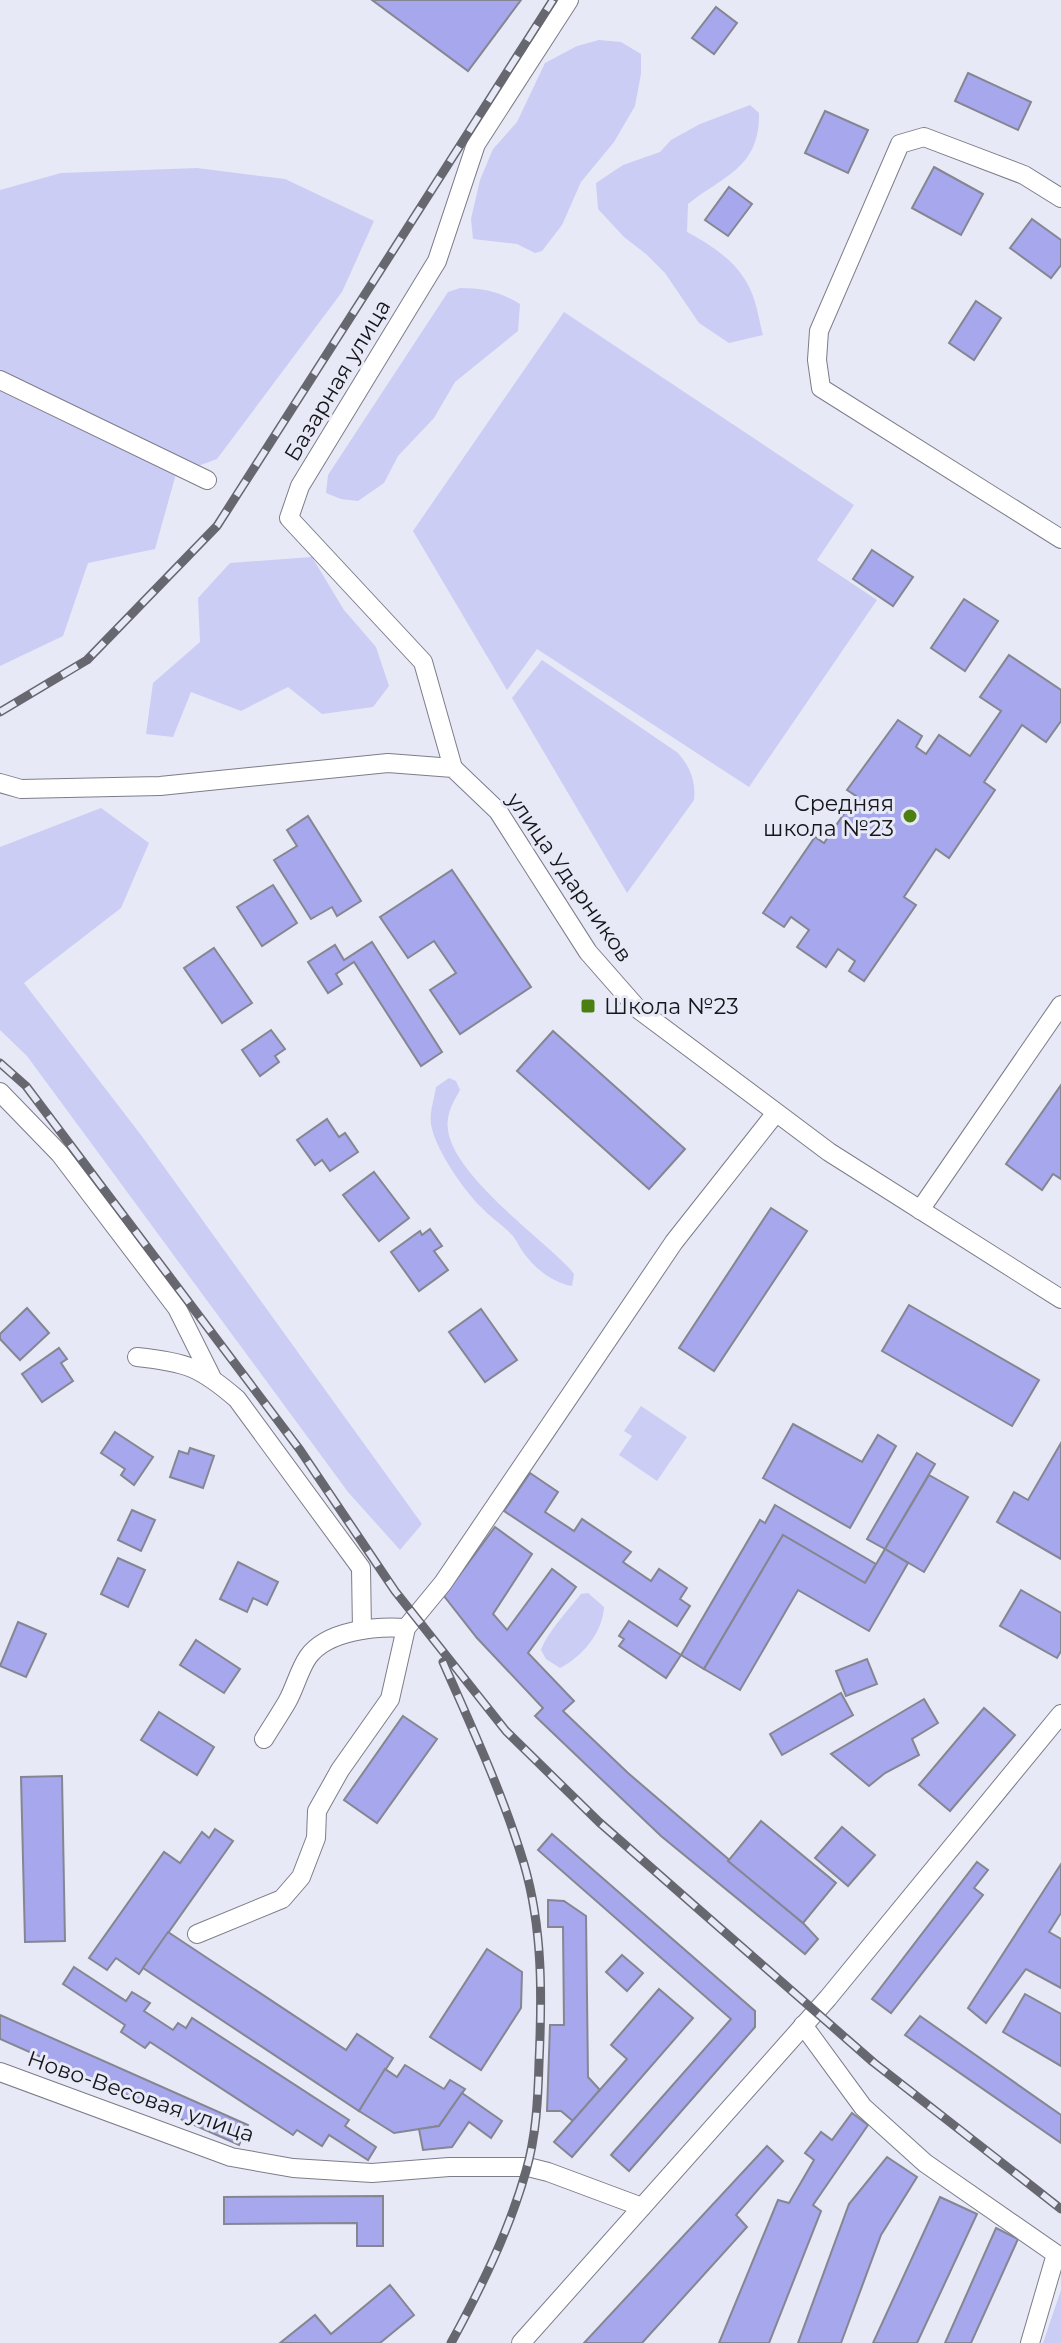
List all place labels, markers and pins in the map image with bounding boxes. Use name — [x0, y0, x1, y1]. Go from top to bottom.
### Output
place label: Средняя школа №23 — [763, 790, 894, 842]
marker: Средняя школа №23 — [901, 807, 919, 825]
place label: Школа №23 — [604, 993, 739, 1020]
marker: Школа №23 — [579, 997, 597, 1015]

